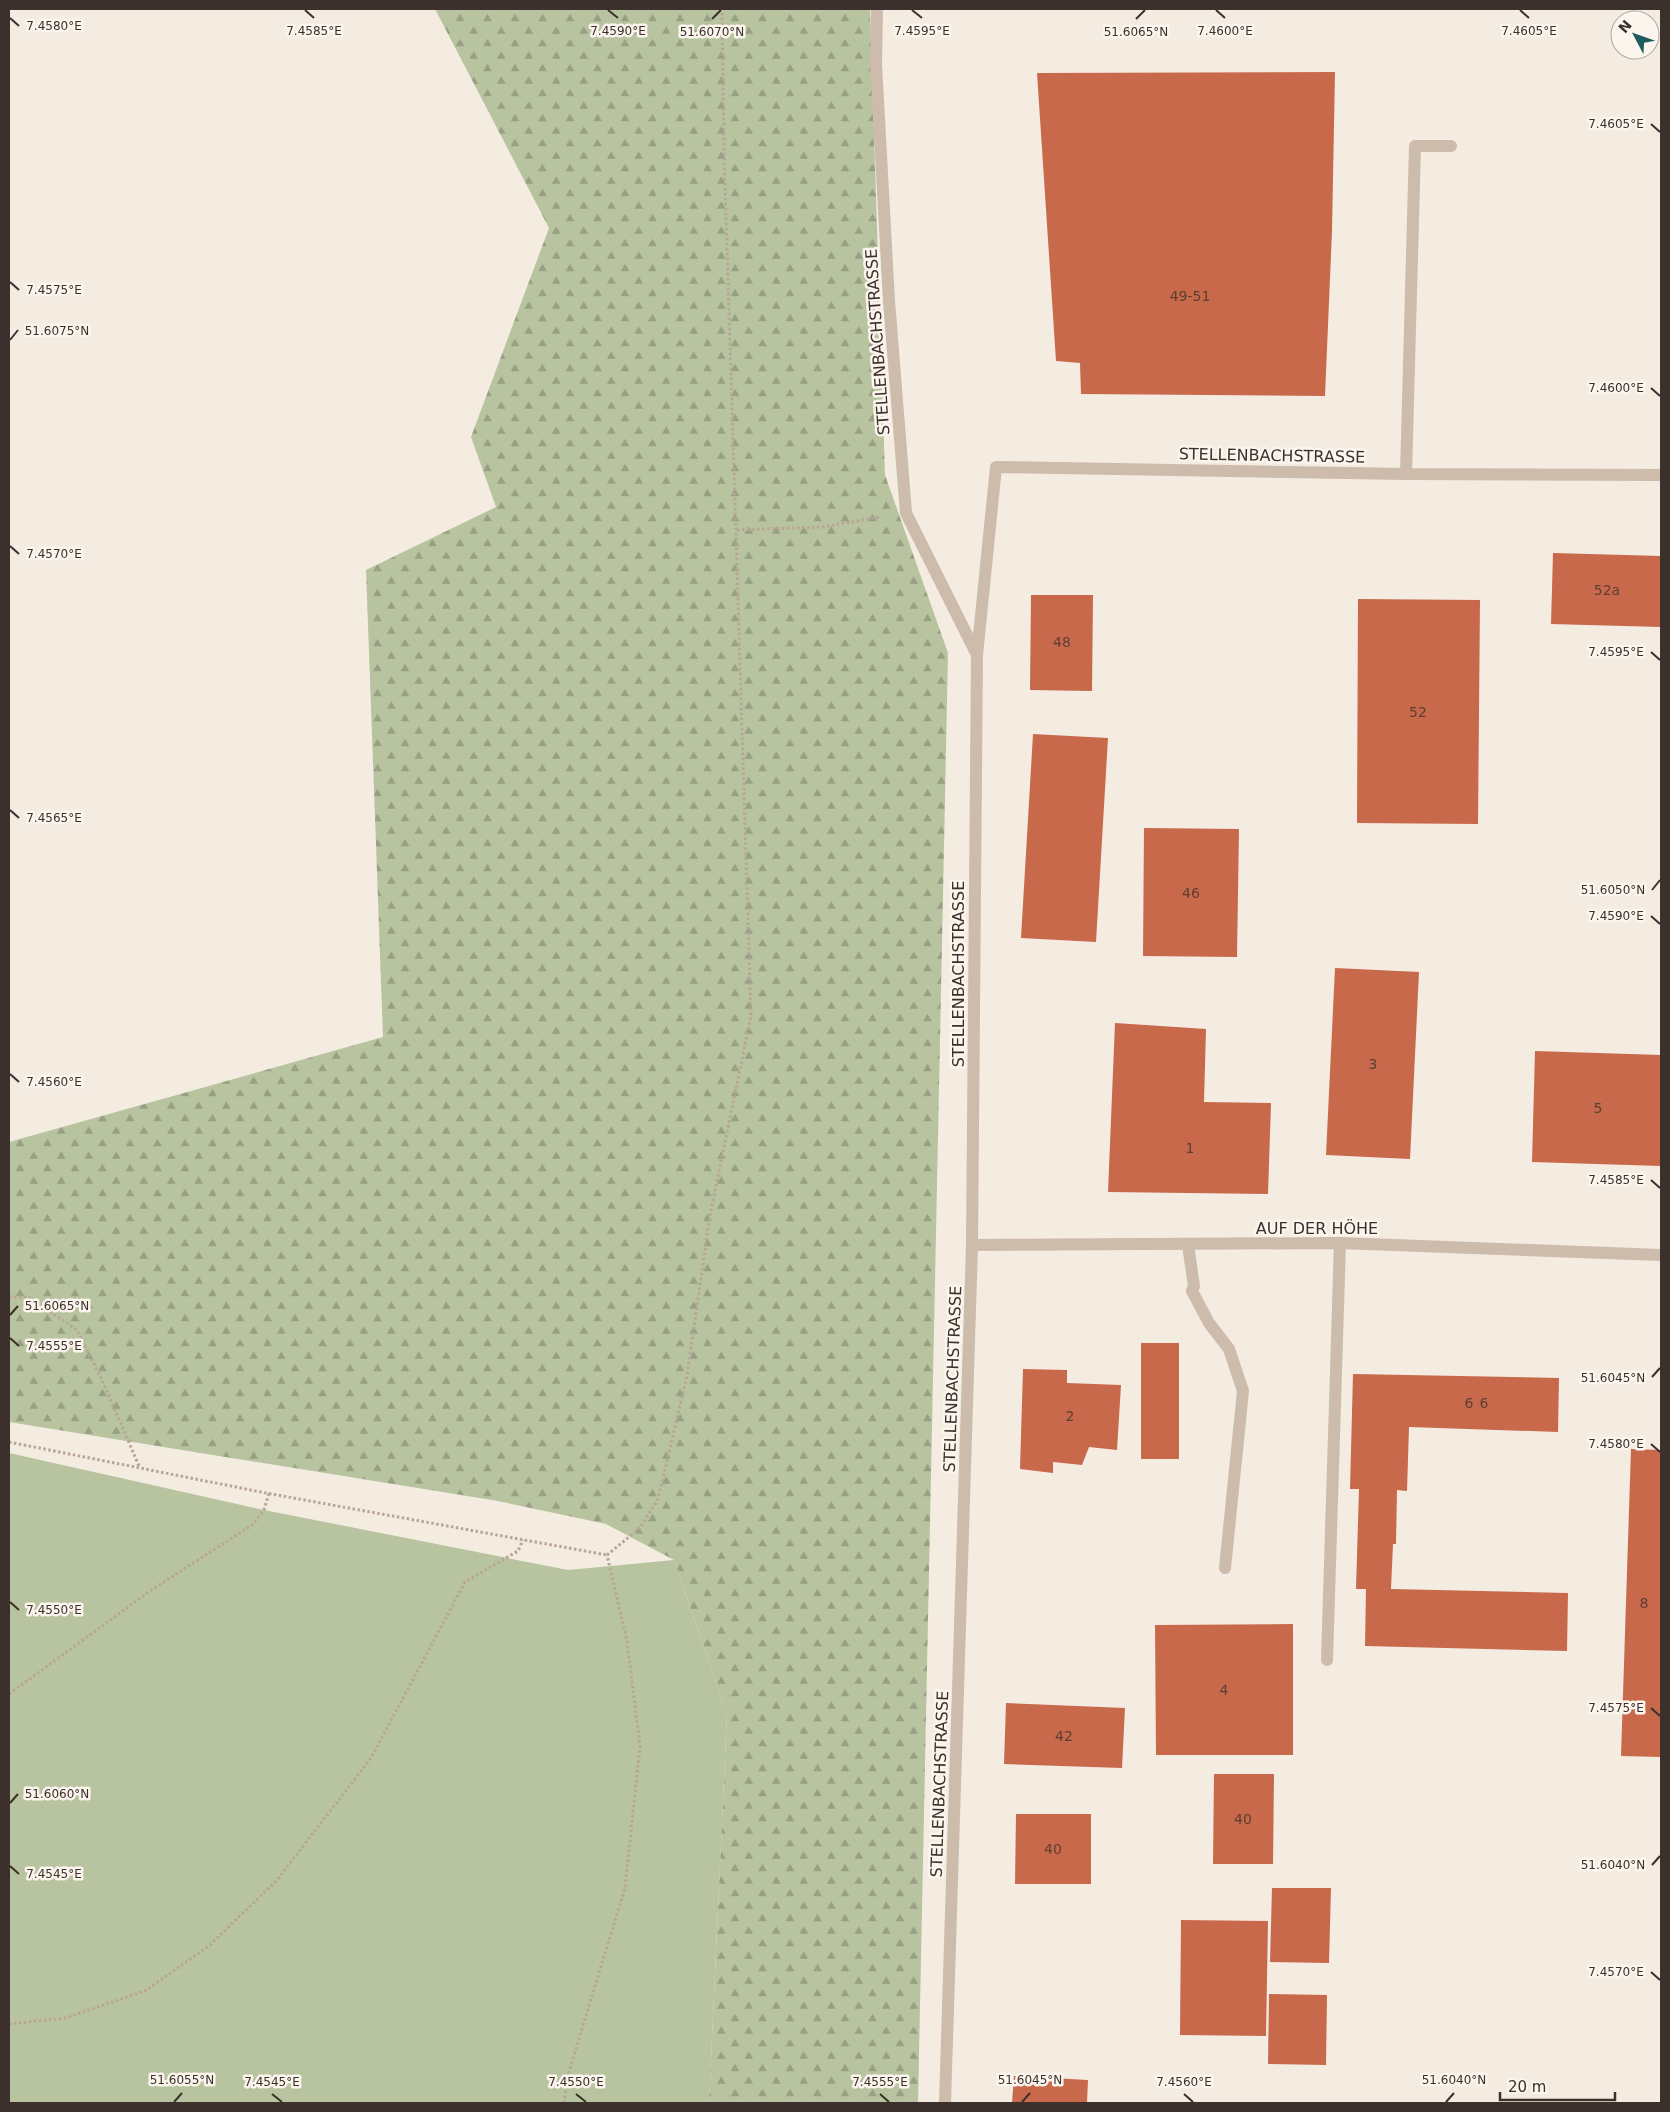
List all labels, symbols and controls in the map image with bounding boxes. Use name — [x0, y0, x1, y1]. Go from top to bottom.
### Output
north arrow — [1610, 10, 1660, 60]
text: N — [1615, 17, 1635, 36]
text: 7.4580°E — [26, 19, 82, 33]
text: 7.4585°E — [286, 24, 342, 38]
text: 7.4590°E — [590, 24, 646, 38]
text: 7.4595°E — [894, 24, 950, 38]
text: 7.4600°E — [1197, 24, 1253, 38]
text: 7.4605°E — [1501, 24, 1557, 38]
text: 51.6070°N — [680, 25, 744, 39]
text: 51.6065°N — [1104, 25, 1168, 39]
text: 7.4605°E — [1588, 117, 1644, 131]
street label: STELLENBACHSTRASSE — [862, 248, 893, 436]
text: 7.4575°E — [26, 283, 82, 297]
house number: 49-51 — [1170, 288, 1210, 304]
text: 51.6075°N — [25, 324, 89, 338]
text: 7.4600°E — [1588, 381, 1644, 395]
street label: STELLENBACHSTRASSE — [1179, 444, 1365, 467]
text: 7.4570°E — [26, 547, 82, 561]
house number: 52a — [1594, 582, 1620, 598]
house number: 48 — [1053, 634, 1071, 650]
text: 7.4595°E — [1588, 645, 1644, 659]
house number: 52 — [1409, 704, 1427, 720]
text: 7.4565°E — [26, 811, 82, 825]
street label: STELLENBACHSTRASSE — [949, 881, 968, 1067]
text: 51.6050°N — [1581, 883, 1645, 897]
house number: 46 — [1182, 885, 1200, 901]
text: 7.4590°E — [1588, 909, 1644, 923]
house number: 3 — [1369, 1056, 1377, 1072]
text: 7.4560°E — [26, 1075, 82, 1089]
house number: 5 — [1594, 1100, 1602, 1116]
house number: 1 — [1186, 1140, 1194, 1156]
text: 7.4585°E — [1588, 1173, 1644, 1187]
street label: AUF DER HÖHE — [1256, 1219, 1378, 1238]
street label: STELLENBACHSTRASSE — [940, 1285, 965, 1473]
text: 51.6065°N — [25, 1299, 89, 1313]
text: 7.4555°E — [26, 1339, 82, 1353]
text: 51.6045°N — [1581, 1371, 1645, 1385]
house number: 6 — [1465, 1395, 1474, 1411]
house number: 6 — [1480, 1395, 1489, 1411]
house number: 2 — [1066, 1408, 1074, 1424]
text: 7.4580°E — [1588, 1437, 1644, 1451]
house number: 8 — [1640, 1595, 1648, 1611]
text: 7.4550°E — [26, 1603, 82, 1617]
house number: 4 — [1220, 1682, 1229, 1698]
street label: STELLENBACHSTRASSE — [927, 1690, 952, 1878]
text: 7.4575°E — [1588, 1701, 1644, 1715]
house number: 42 — [1055, 1728, 1073, 1744]
text: 51.6060°N — [25, 1787, 89, 1801]
house number: 40 — [1234, 1811, 1252, 1827]
house number: 40 — [1044, 1841, 1062, 1857]
text: 51.6040°N — [1581, 1858, 1645, 1872]
text: 7.4545°E — [26, 1867, 82, 1881]
text: 7.4570°E — [1588, 1965, 1644, 1979]
scale bar — [1500, 2070, 1615, 2102]
text: 51.6055°N — [150, 2073, 214, 2087]
text: 51.6045°N — [998, 2073, 1062, 2087]
text: 51.6040°N — [1422, 2073, 1486, 2087]
text: 7.4545°E — [244, 2075, 300, 2089]
text: 7.4550°E — [548, 2075, 604, 2089]
text: 7.4555°E — [852, 2075, 908, 2089]
text: 7.4560°E — [1156, 2075, 1212, 2089]
text: 20 m — [1508, 2078, 1546, 2096]

